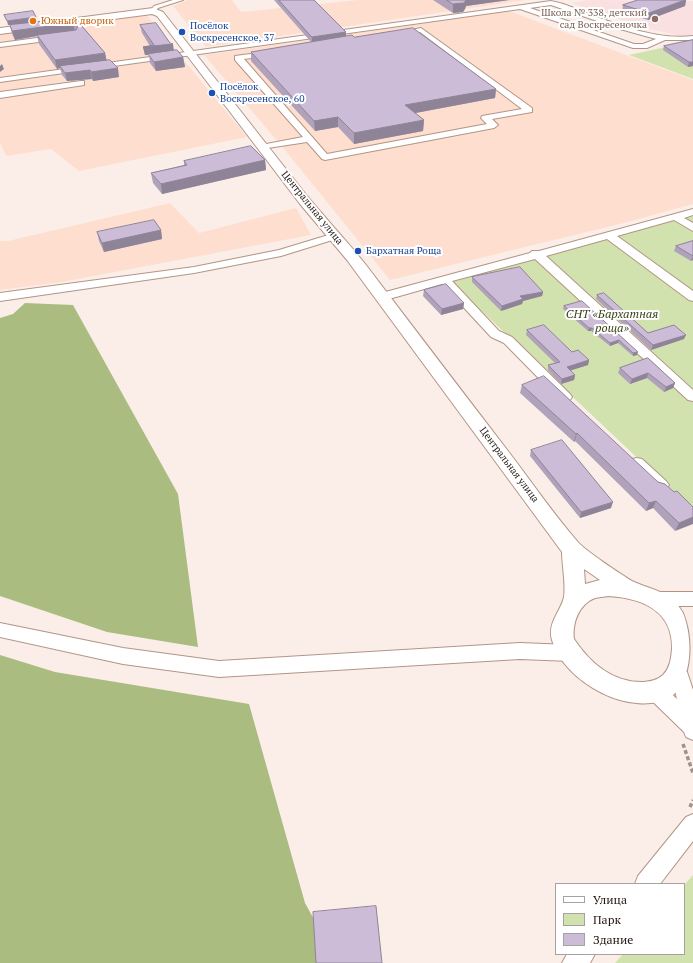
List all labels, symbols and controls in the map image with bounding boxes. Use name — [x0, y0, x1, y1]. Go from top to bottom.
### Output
place label: Школа № 338, детский сад Воскресеночка — [541, 7, 647, 30]
marker: Школа № 338, детский сад Воскресеночка — [650, 14, 660, 24]
place label: Южный дворик — [41, 15, 114, 27]
marker: Южный дворик — [28, 16, 38, 26]
place label: Посёлок Воскресенское, 37 — [190, 20, 274, 44]
marker: Посёлок Воскресенское, 37 — [177, 27, 187, 37]
place label: Посёлок Воскресенское, 60 — [220, 81, 304, 104]
marker: Посёлок Воскресенское, 60 — [207, 88, 217, 98]
street label: Центральная улица — [279, 169, 345, 247]
place label: Бархатная Роща — [366, 245, 441, 257]
marker: Бархатная Роща — [353, 246, 363, 256]
park label: СНТ «Бархатная роща» — [566, 308, 658, 336]
street label: Центральная улица — [477, 425, 541, 505]
legend — [555, 883, 685, 955]
text: Улица — [593, 892, 627, 907]
text: Парк — [593, 912, 621, 927]
text: Здание — [593, 932, 633, 947]

